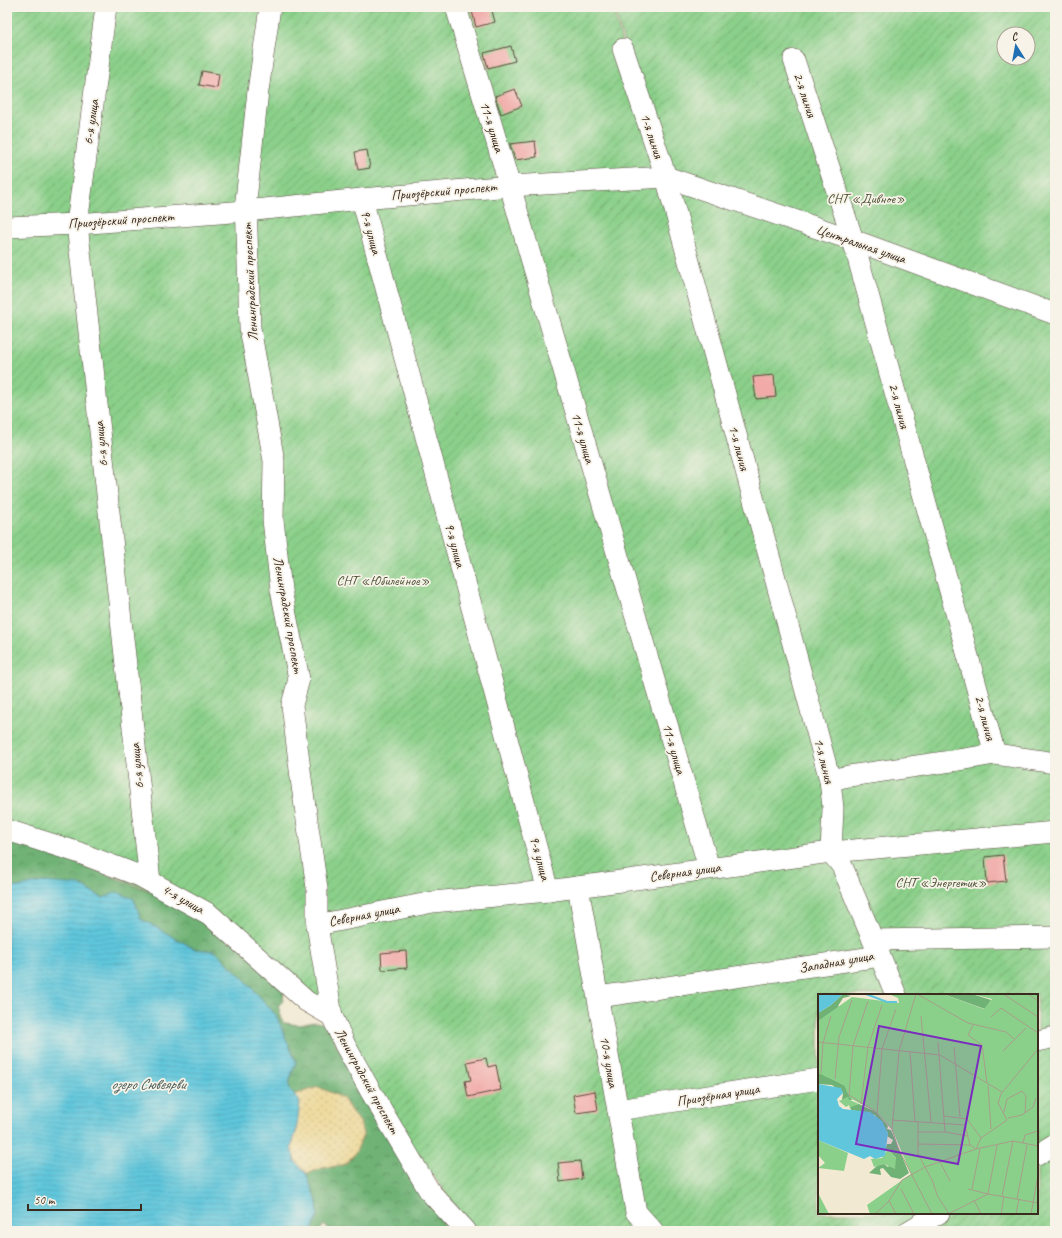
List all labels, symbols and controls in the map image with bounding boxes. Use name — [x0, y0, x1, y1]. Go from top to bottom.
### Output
north arrow — [996, 26, 1036, 66]
text: С — [1010, 28, 1020, 44]
street label: 2-я линия — [790, 70, 821, 120]
street label: 6-я улица — [79, 97, 103, 146]
street label: 11-я улица — [476, 100, 508, 155]
street label: 1-я линия — [637, 111, 668, 161]
street label: Приозёрский проспект — [390, 178, 499, 204]
park label: СНТ «Дивное» — [827, 190, 905, 207]
street label: Приозёрский проспект — [67, 208, 176, 232]
street label: 9-я улица — [357, 208, 385, 257]
street label: Ленинградский проспект — [238, 221, 262, 341]
street label: Центральная улица — [814, 221, 909, 268]
street label: 2-я линия — [885, 382, 913, 431]
street label: 11-я улица — [568, 411, 599, 466]
street label: 6-я улица — [90, 420, 112, 468]
street label: 1-я линия — [725, 424, 753, 473]
street label: 9-я улица — [441, 521, 469, 570]
street label: Ленинградский проспект — [269, 555, 307, 676]
park label: СНТ «Юбилейное» — [336, 572, 430, 589]
street label: 2-я линия — [971, 694, 999, 743]
street label: 11-я улица — [659, 722, 690, 777]
street label: 1-я линия — [810, 737, 838, 786]
street label: 6-я улица — [126, 742, 148, 790]
street label: 9-я улица — [526, 834, 554, 883]
street label: Северная улица — [648, 858, 722, 885]
park label: СНТ «Энергетик» — [895, 874, 987, 891]
street label: 4-я улица — [159, 881, 208, 918]
street label: Северная улица — [327, 900, 402, 930]
street label: Западная улица — [797, 947, 875, 977]
inset map — [818, 994, 1038, 1214]
street label: Ленинградский проспект — [331, 1025, 404, 1138]
street label: 10-я улица — [596, 1035, 622, 1090]
water label: озеро Сювеярви — [111, 1075, 187, 1094]
street label: Приозёрная улица — [676, 1080, 762, 1110]
scale bar — [28, 1186, 141, 1212]
text: 50 m — [34, 1192, 56, 1208]

